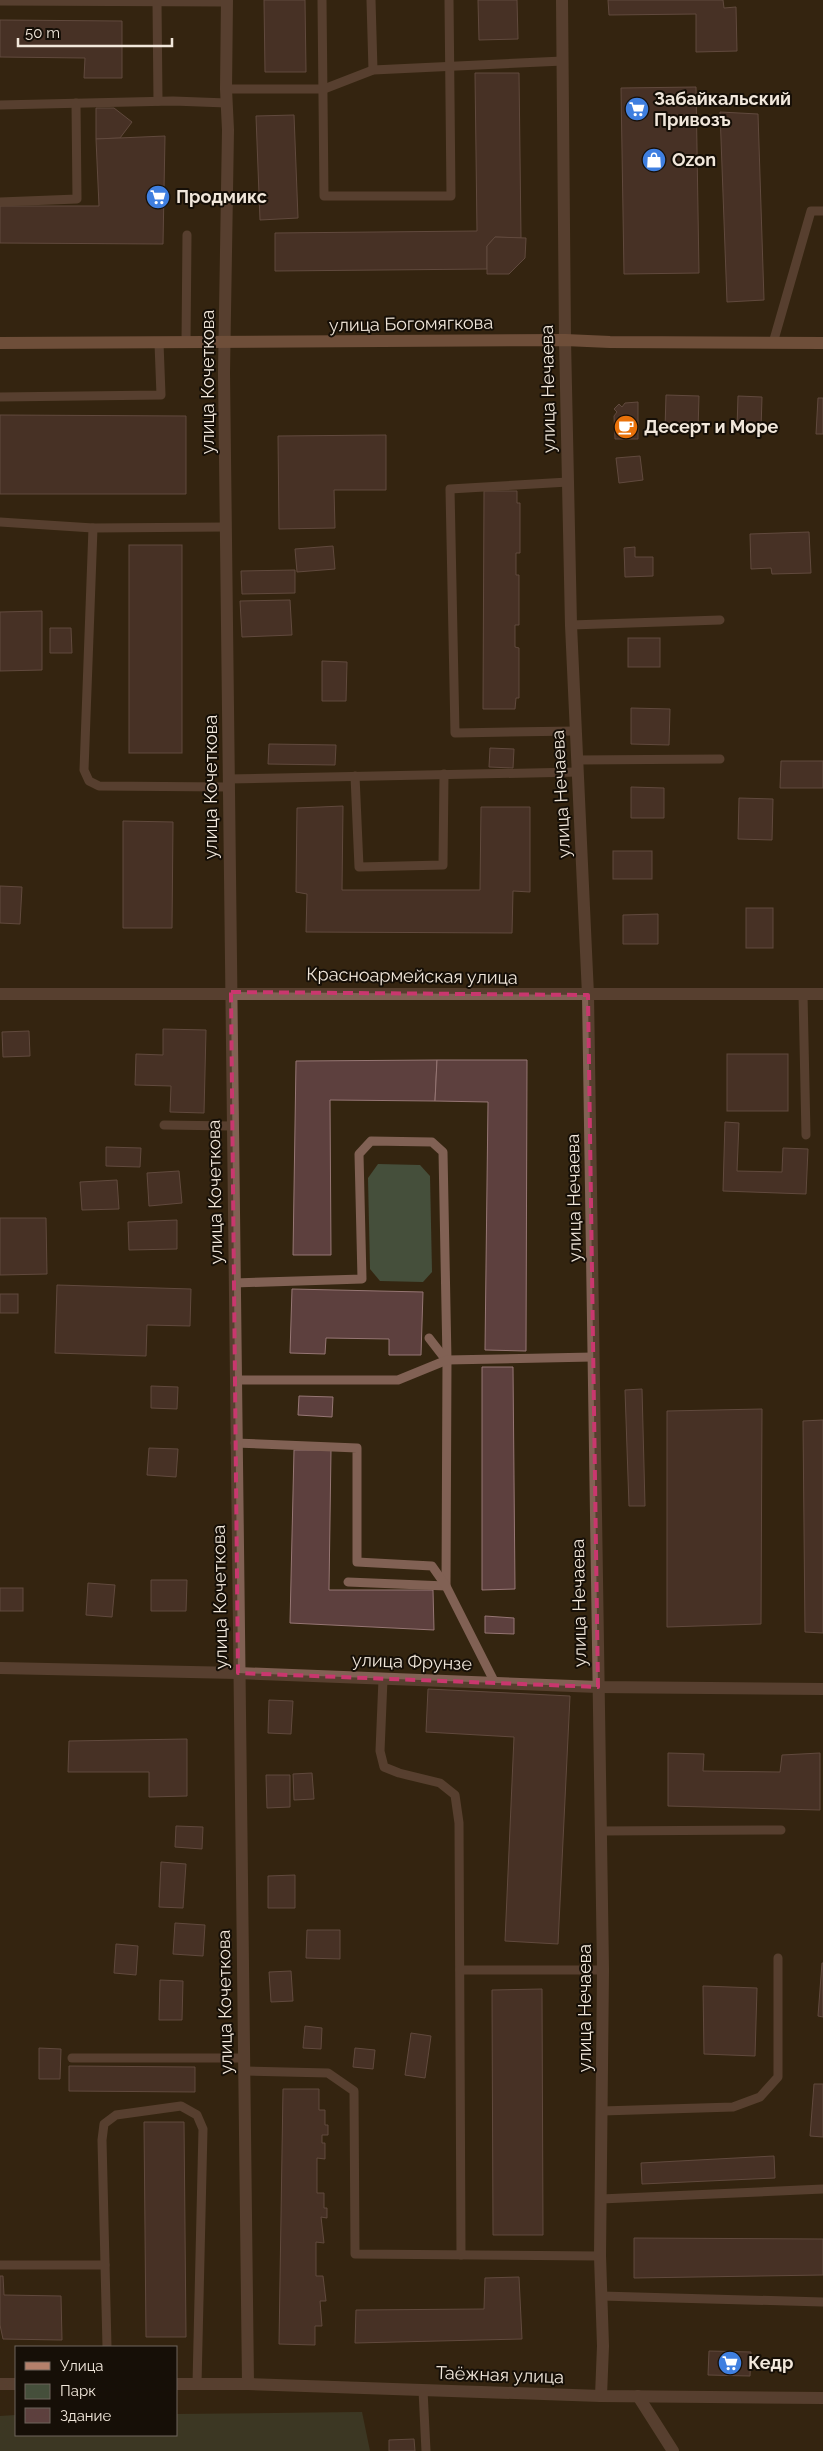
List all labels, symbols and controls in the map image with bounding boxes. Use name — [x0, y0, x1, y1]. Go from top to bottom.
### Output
scale bar — [18, 15, 171, 47]
text: 50 m — [25, 24, 60, 42]
place label: Забайкальский Привозъ — [654, 88, 791, 130]
supermarket icon: Забайкальский Привозъ — [624, 96, 650, 122]
shop icon: Ozon — [641, 147, 667, 173]
place label: Ozon — [672, 149, 716, 170]
supermarket icon: Продмикс — [145, 184, 171, 210]
place label: Продмикс — [176, 186, 267, 207]
street label: улица Кочеткова — [197, 310, 218, 454]
street label: улица Богомягкова — [329, 312, 493, 335]
street label: улица Нечаева — [536, 325, 559, 453]
cafe icon: Десерт и Море — [613, 414, 639, 440]
place label: Десерт и Море — [644, 416, 779, 437]
street label: улица Кочеткова — [200, 715, 221, 859]
street label: улица Нечаева — [547, 729, 574, 859]
street label: Красноармейская улица — [306, 963, 518, 988]
street label: улица Кочеткова — [203, 1120, 226, 1264]
street label: улица Нечаева — [562, 1134, 585, 1262]
street label: улица Кочеткова — [208, 1525, 231, 1669]
street label: улица Нечаева — [567, 1539, 590, 1667]
street label: улица Фрунзе — [352, 1649, 473, 1674]
street label: улица Кочеткова — [213, 1930, 236, 2074]
street label: улица Нечаева — [574, 1944, 595, 2072]
legend — [15, 2346, 178, 2436]
supermarket icon: Кедр — [717, 2350, 743, 2376]
place label: Кедр — [748, 2352, 793, 2373]
text: Улица — [60, 2357, 104, 2375]
street label: Таёжная улица — [436, 2362, 565, 2387]
text: Парк — [60, 2382, 96, 2400]
text: Здание — [60, 2407, 112, 2425]

